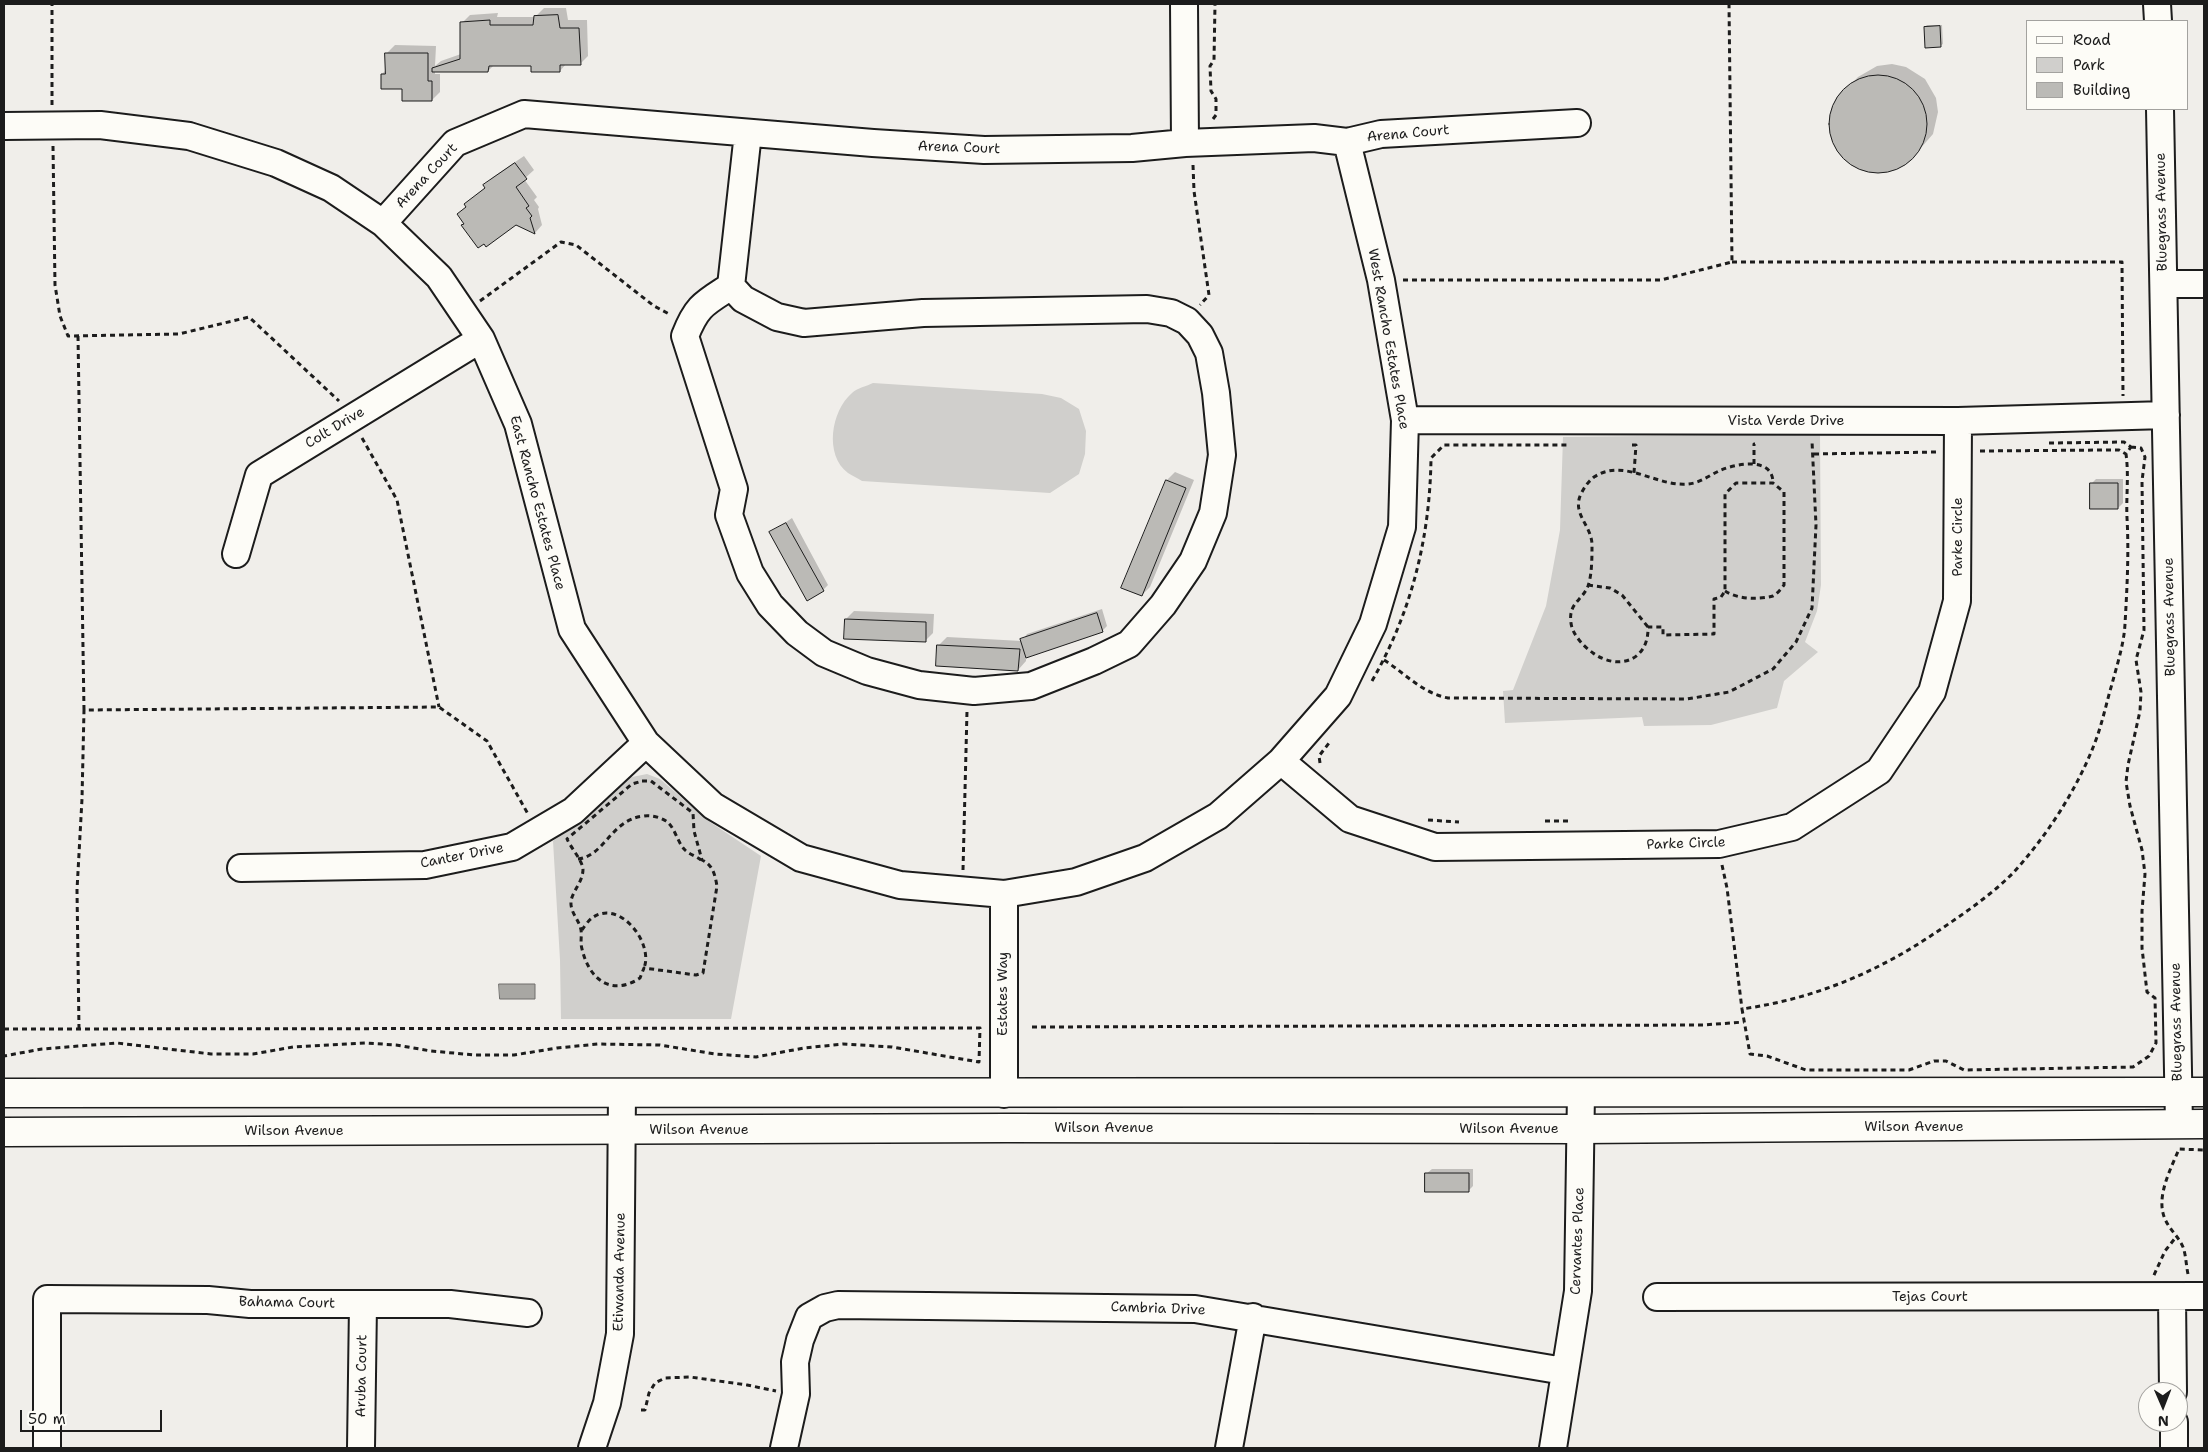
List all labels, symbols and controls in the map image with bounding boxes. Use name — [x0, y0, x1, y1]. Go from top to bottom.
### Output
legend — [2026, 20, 2188, 110]
text: Road — [2073, 30, 2111, 50]
text: Park — [2073, 55, 2105, 75]
text: Building — [2073, 80, 2130, 100]
street label: Arena Court — [1366, 122, 1450, 146]
street label: Arena Court — [917, 138, 1001, 158]
street label: Arena Court — [393, 140, 461, 212]
street label: Bluegrass Avenue — [2153, 153, 2171, 271]
street label: West Rancho Estates Place — [1364, 247, 1412, 431]
street label: Colt Drive — [302, 404, 368, 452]
street label: Vista Verde Drive — [1728, 413, 1844, 429]
street label: East Rancho Estates Place — [506, 414, 568, 592]
street label: Parke Circle — [1950, 497, 1966, 577]
street label: Bluegrass Avenue — [2161, 558, 2179, 676]
street label: Parke Circle — [1646, 834, 1726, 854]
street label: Canter Drive — [419, 840, 505, 872]
street label: Estates Way — [995, 952, 1011, 1036]
street label: Bluegrass Avenue — [2168, 963, 2186, 1081]
street label: Wilson Avenue — [1864, 1119, 1964, 1135]
street label: Wilson Avenue — [1054, 1120, 1154, 1136]
street label: Wilson Avenue — [1459, 1121, 1559, 1137]
street label: Wilson Avenue — [649, 1122, 749, 1138]
street label: Wilson Avenue — [244, 1123, 344, 1139]
street label: Cervantes Place — [1568, 1187, 1588, 1295]
street label: Etiwanda Avenue — [611, 1212, 629, 1332]
street label: Tejas Court — [1892, 1289, 1968, 1305]
street label: Bahama Court — [239, 1294, 335, 1312]
street label: Cambria Drive — [1110, 1299, 1206, 1319]
street label: Aruba Court — [353, 1334, 371, 1418]
north arrow — [2138, 1382, 2188, 1432]
scale bar — [22, 1400, 165, 1432]
text: 50 m — [28, 1409, 66, 1429]
text: N — [2158, 1412, 2169, 1430]

